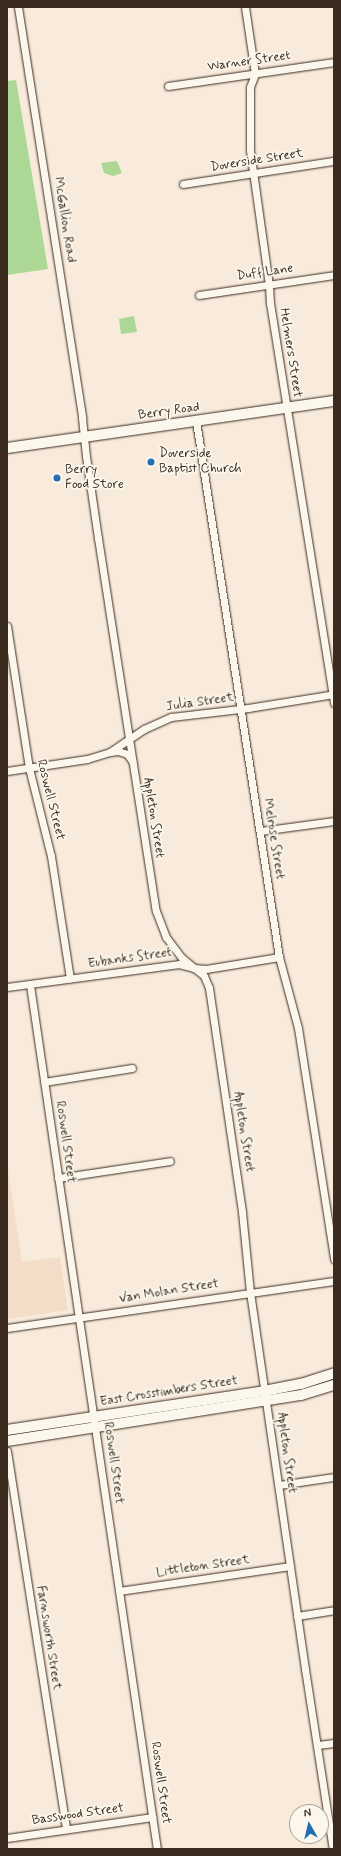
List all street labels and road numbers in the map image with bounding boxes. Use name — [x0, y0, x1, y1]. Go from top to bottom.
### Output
street label: Warner Street — [205, 48, 293, 76]
street label: Doverside Street — [210, 146, 304, 176]
street label: McGallion Road — [50, 177, 78, 263]
street label: Duff Lane — [236, 261, 294, 285]
street label: Helmers Street — [275, 307, 305, 399]
street label: Berry Road — [137, 400, 201, 424]
street label: Julia Street — [165, 691, 235, 715]
street label: Roswell Street — [32, 758, 68, 842]
street label: Appleton Street — [139, 776, 167, 860]
street label: Melrose Street — [259, 796, 287, 882]
street label: Eubanks Street — [86, 945, 174, 973]
street label: Appleton Street — [229, 1090, 257, 1174]
street label: Roswell Street — [52, 1100, 78, 1184]
street label: Van Molan Street — [117, 1276, 221, 1308]
street label: East Crosstimbers Street — [99, 1373, 239, 1411]
street label: Appleton Street — [272, 1411, 300, 1495]
street label: Roswell Street — [100, 1421, 126, 1505]
street label: Littleton Street — [155, 1553, 251, 1581]
street label: Farnsworth Street — [32, 1585, 64, 1691]
street label: Roswell Street — [147, 1741, 173, 1825]
street label: Basswood Street — [31, 1801, 125, 1829]

